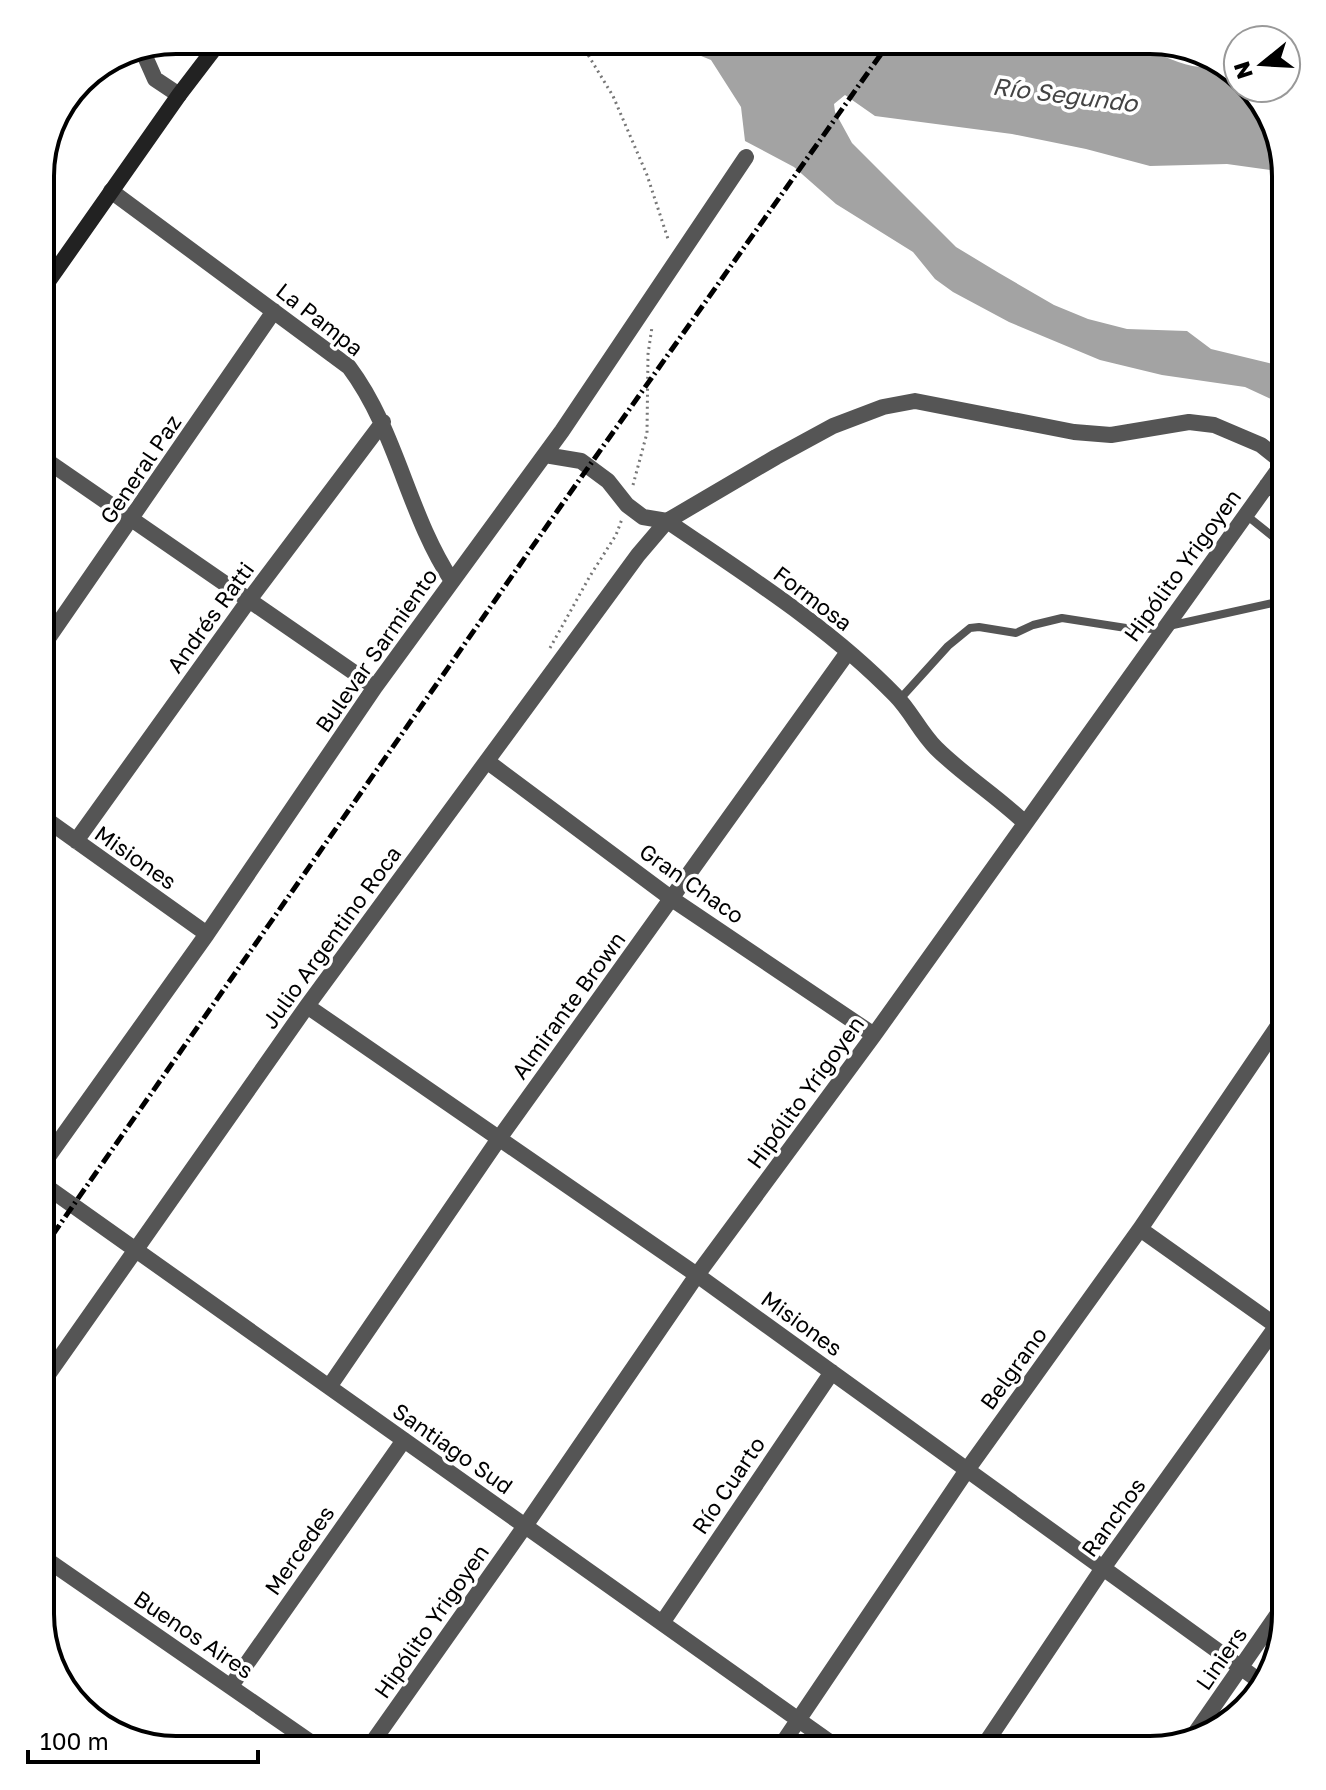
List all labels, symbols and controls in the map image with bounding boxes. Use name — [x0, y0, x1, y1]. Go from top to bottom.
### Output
north arrow — [1222, 24, 1302, 104]
text: N — [1227, 58, 1258, 82]
water label: Río Segundo — [991, 71, 1141, 118]
street label: La Pampa — [271, 277, 369, 361]
street label: General Paz — [94, 409, 186, 529]
street label: Hipólito Yrigoyen — [1118, 484, 1246, 646]
street label: Andrés Ratti — [161, 556, 259, 678]
street label: Formosa — [768, 560, 858, 636]
street label: Bulevar Sarmiento — [309, 563, 443, 737]
street label: Misiones — [90, 819, 182, 895]
street label: Gran Chaco — [635, 837, 749, 929]
street label: Julio Argentino Roca — [256, 840, 406, 1034]
street label: Almirante Brown — [506, 926, 630, 1084]
street label: Hipólito Yrigoyen — [741, 1011, 869, 1173]
street label: Misiones — [756, 1285, 848, 1361]
street label: Belgrano — [974, 1321, 1052, 1415]
street label: Santiago Sud — [388, 1397, 518, 1499]
street label: Río Cuarto — [686, 1431, 770, 1539]
street label: Ranchos — [1075, 1472, 1151, 1562]
street label: Mercedes — [258, 1500, 340, 1600]
street label: Hipólito Yrigoyen — [368, 1539, 494, 1703]
street label: Buenos Aires — [129, 1584, 259, 1684]
street label: Liniers — [1190, 1621, 1252, 1695]
scale bar — [28, 1714, 258, 1764]
text: 100 m — [40, 1726, 109, 1755]

